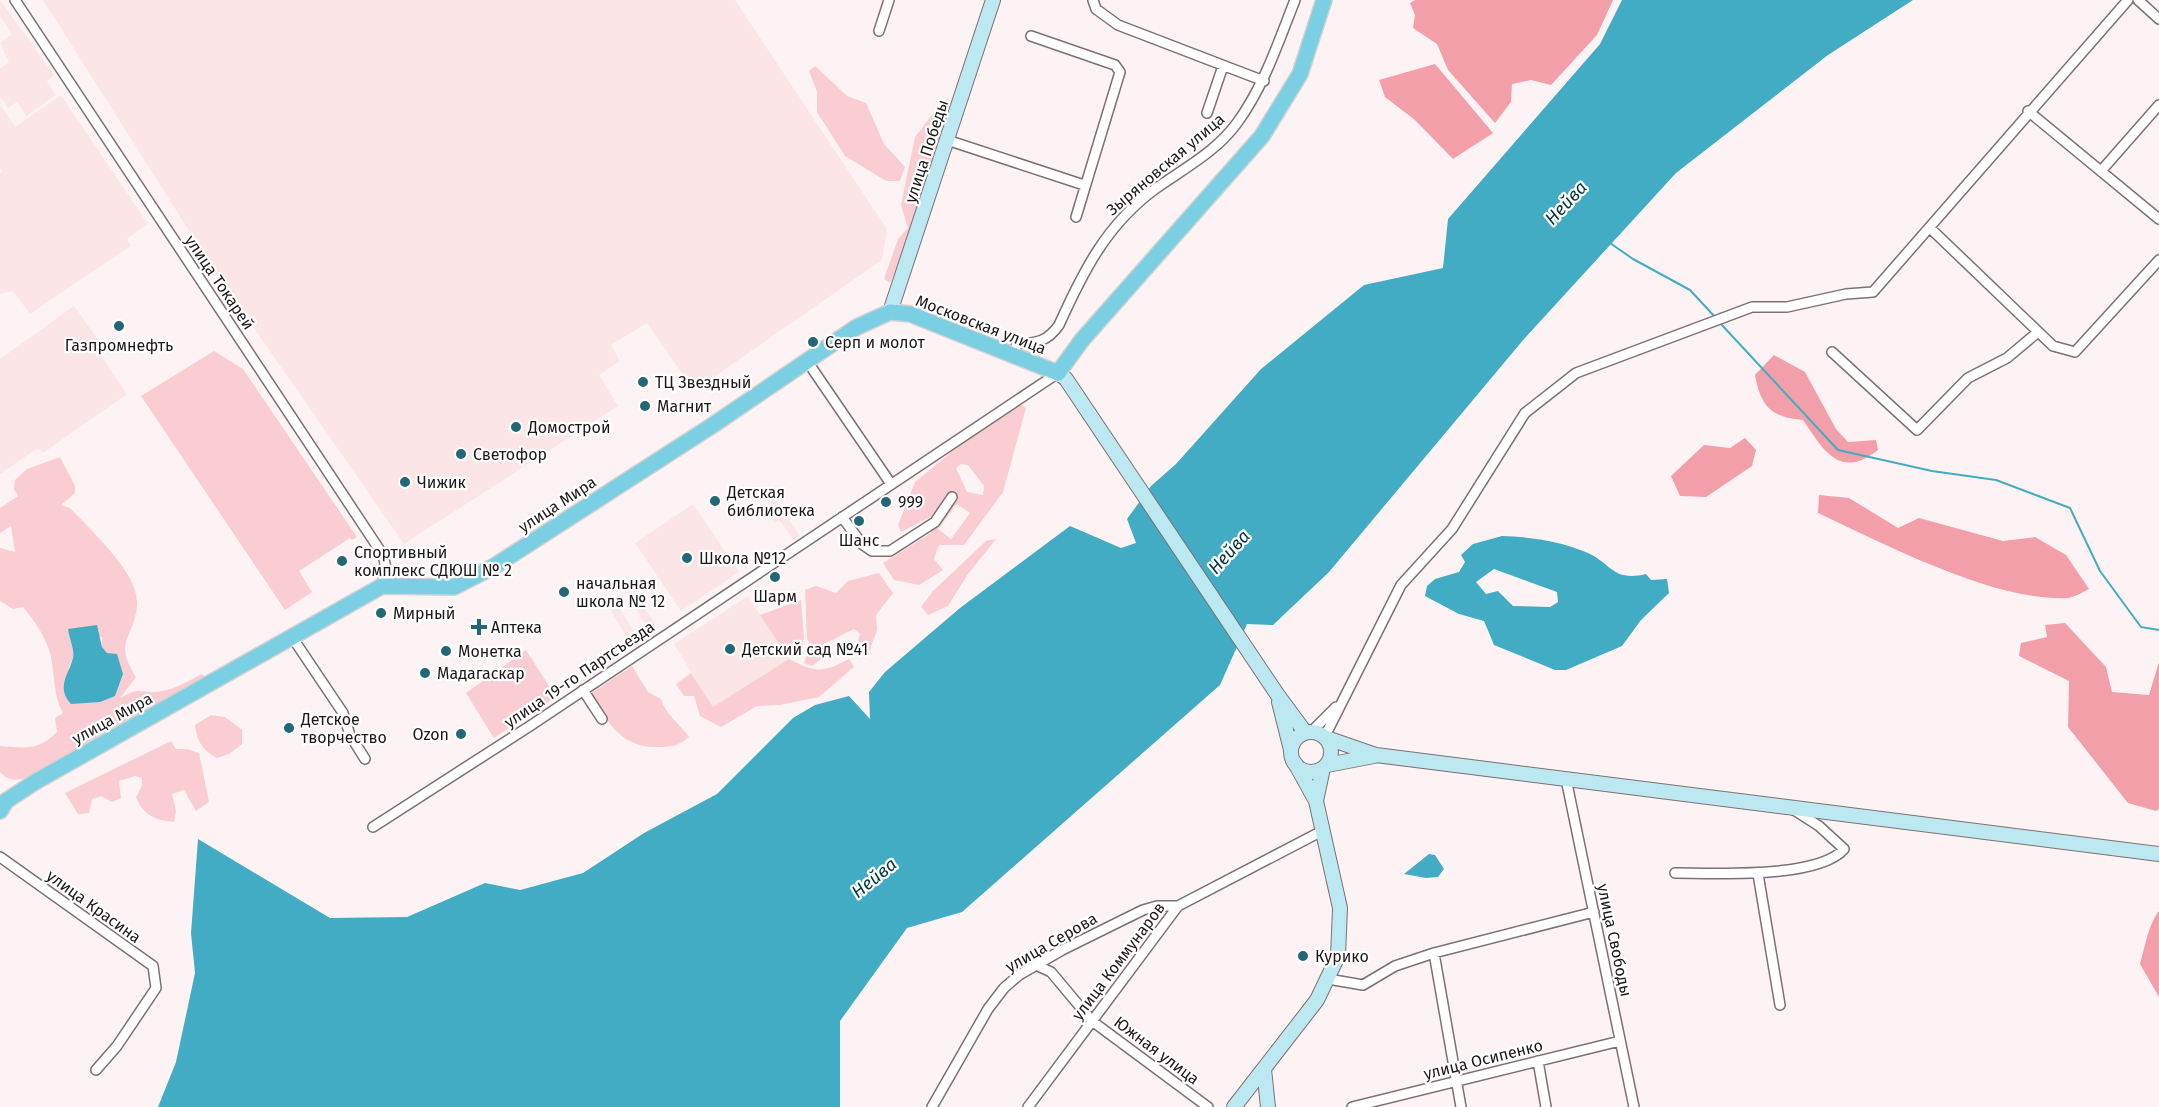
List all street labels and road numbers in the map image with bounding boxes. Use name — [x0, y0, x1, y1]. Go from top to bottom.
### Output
street label: улица Победы — [901, 97, 952, 205]
street label: Зыряновская улица — [1102, 110, 1228, 219]
street label: улица Токарей — [181, 231, 258, 333]
street label: Московская улица — [913, 291, 1049, 358]
street label: улица Мира — [515, 472, 600, 537]
street label: улица 19-го Партсъезда — [501, 617, 658, 732]
street label: улица Мира — [69, 689, 156, 748]
street label: улица Красина — [43, 866, 144, 947]
street label: улица Свободы — [1593, 882, 1636, 998]
street label: улица Коммунаров — [1068, 899, 1169, 1024]
street label: улица Серова — [1002, 909, 1100, 976]
street label: Южная улица — [1110, 1012, 1203, 1089]
street label: улица Осипенко — [1421, 1035, 1545, 1083]

